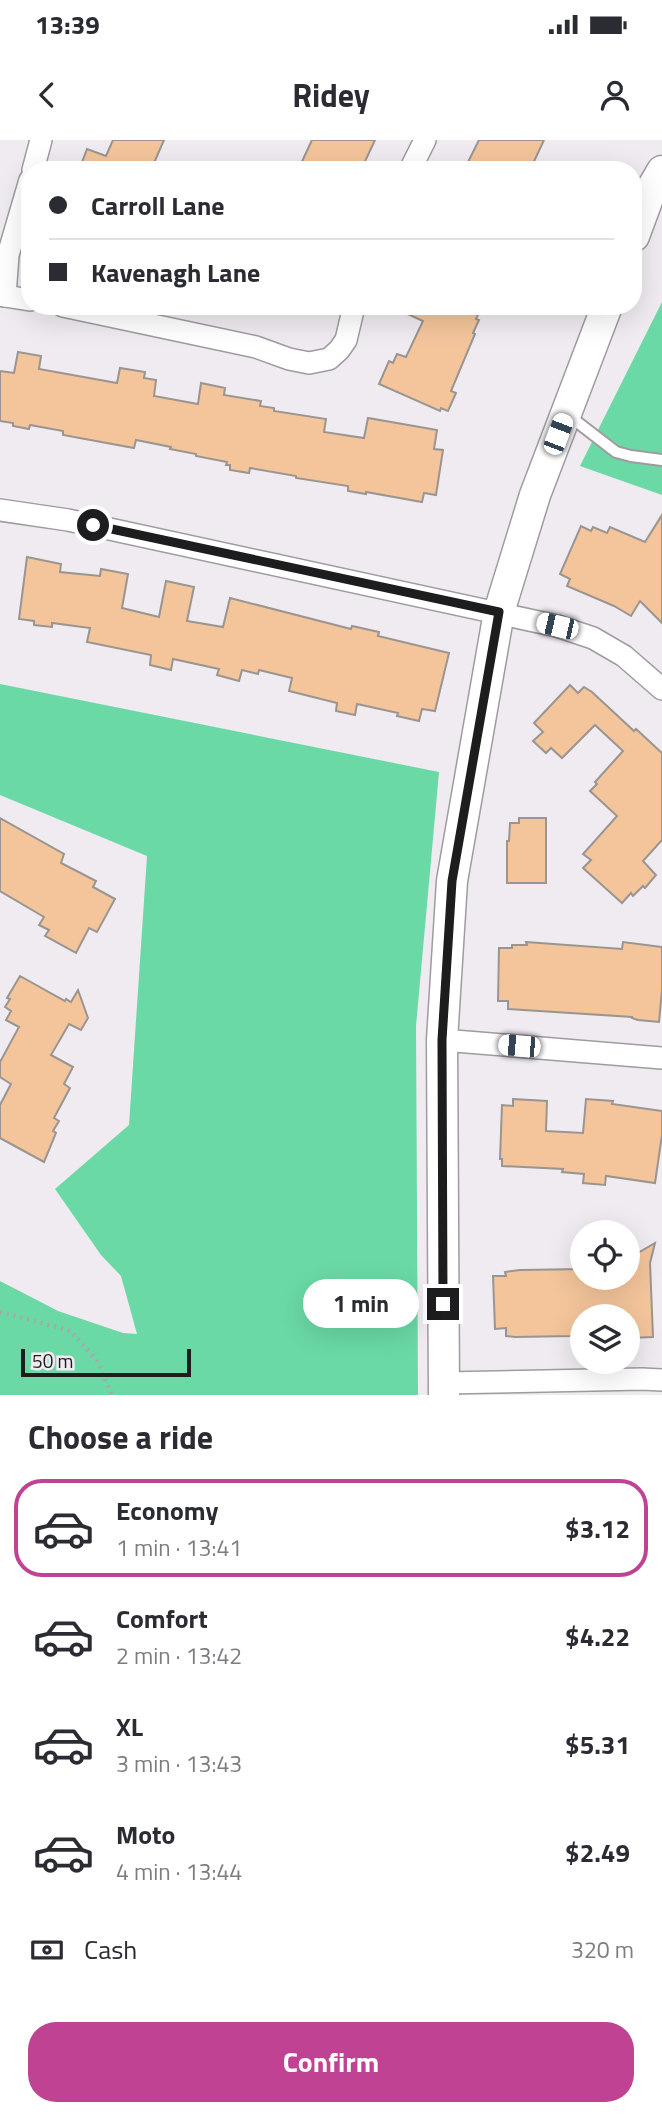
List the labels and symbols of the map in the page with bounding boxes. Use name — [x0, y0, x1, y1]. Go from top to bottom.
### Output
car — [541, 411, 576, 457]
route start — [77, 509, 109, 541]
car — [535, 611, 580, 641]
car — [498, 1034, 541, 1058]
callout: 1 min — [303, 1280, 418, 1328]
route end — [427, 1288, 459, 1320]
scale bar — [21, 1346, 191, 1378]

